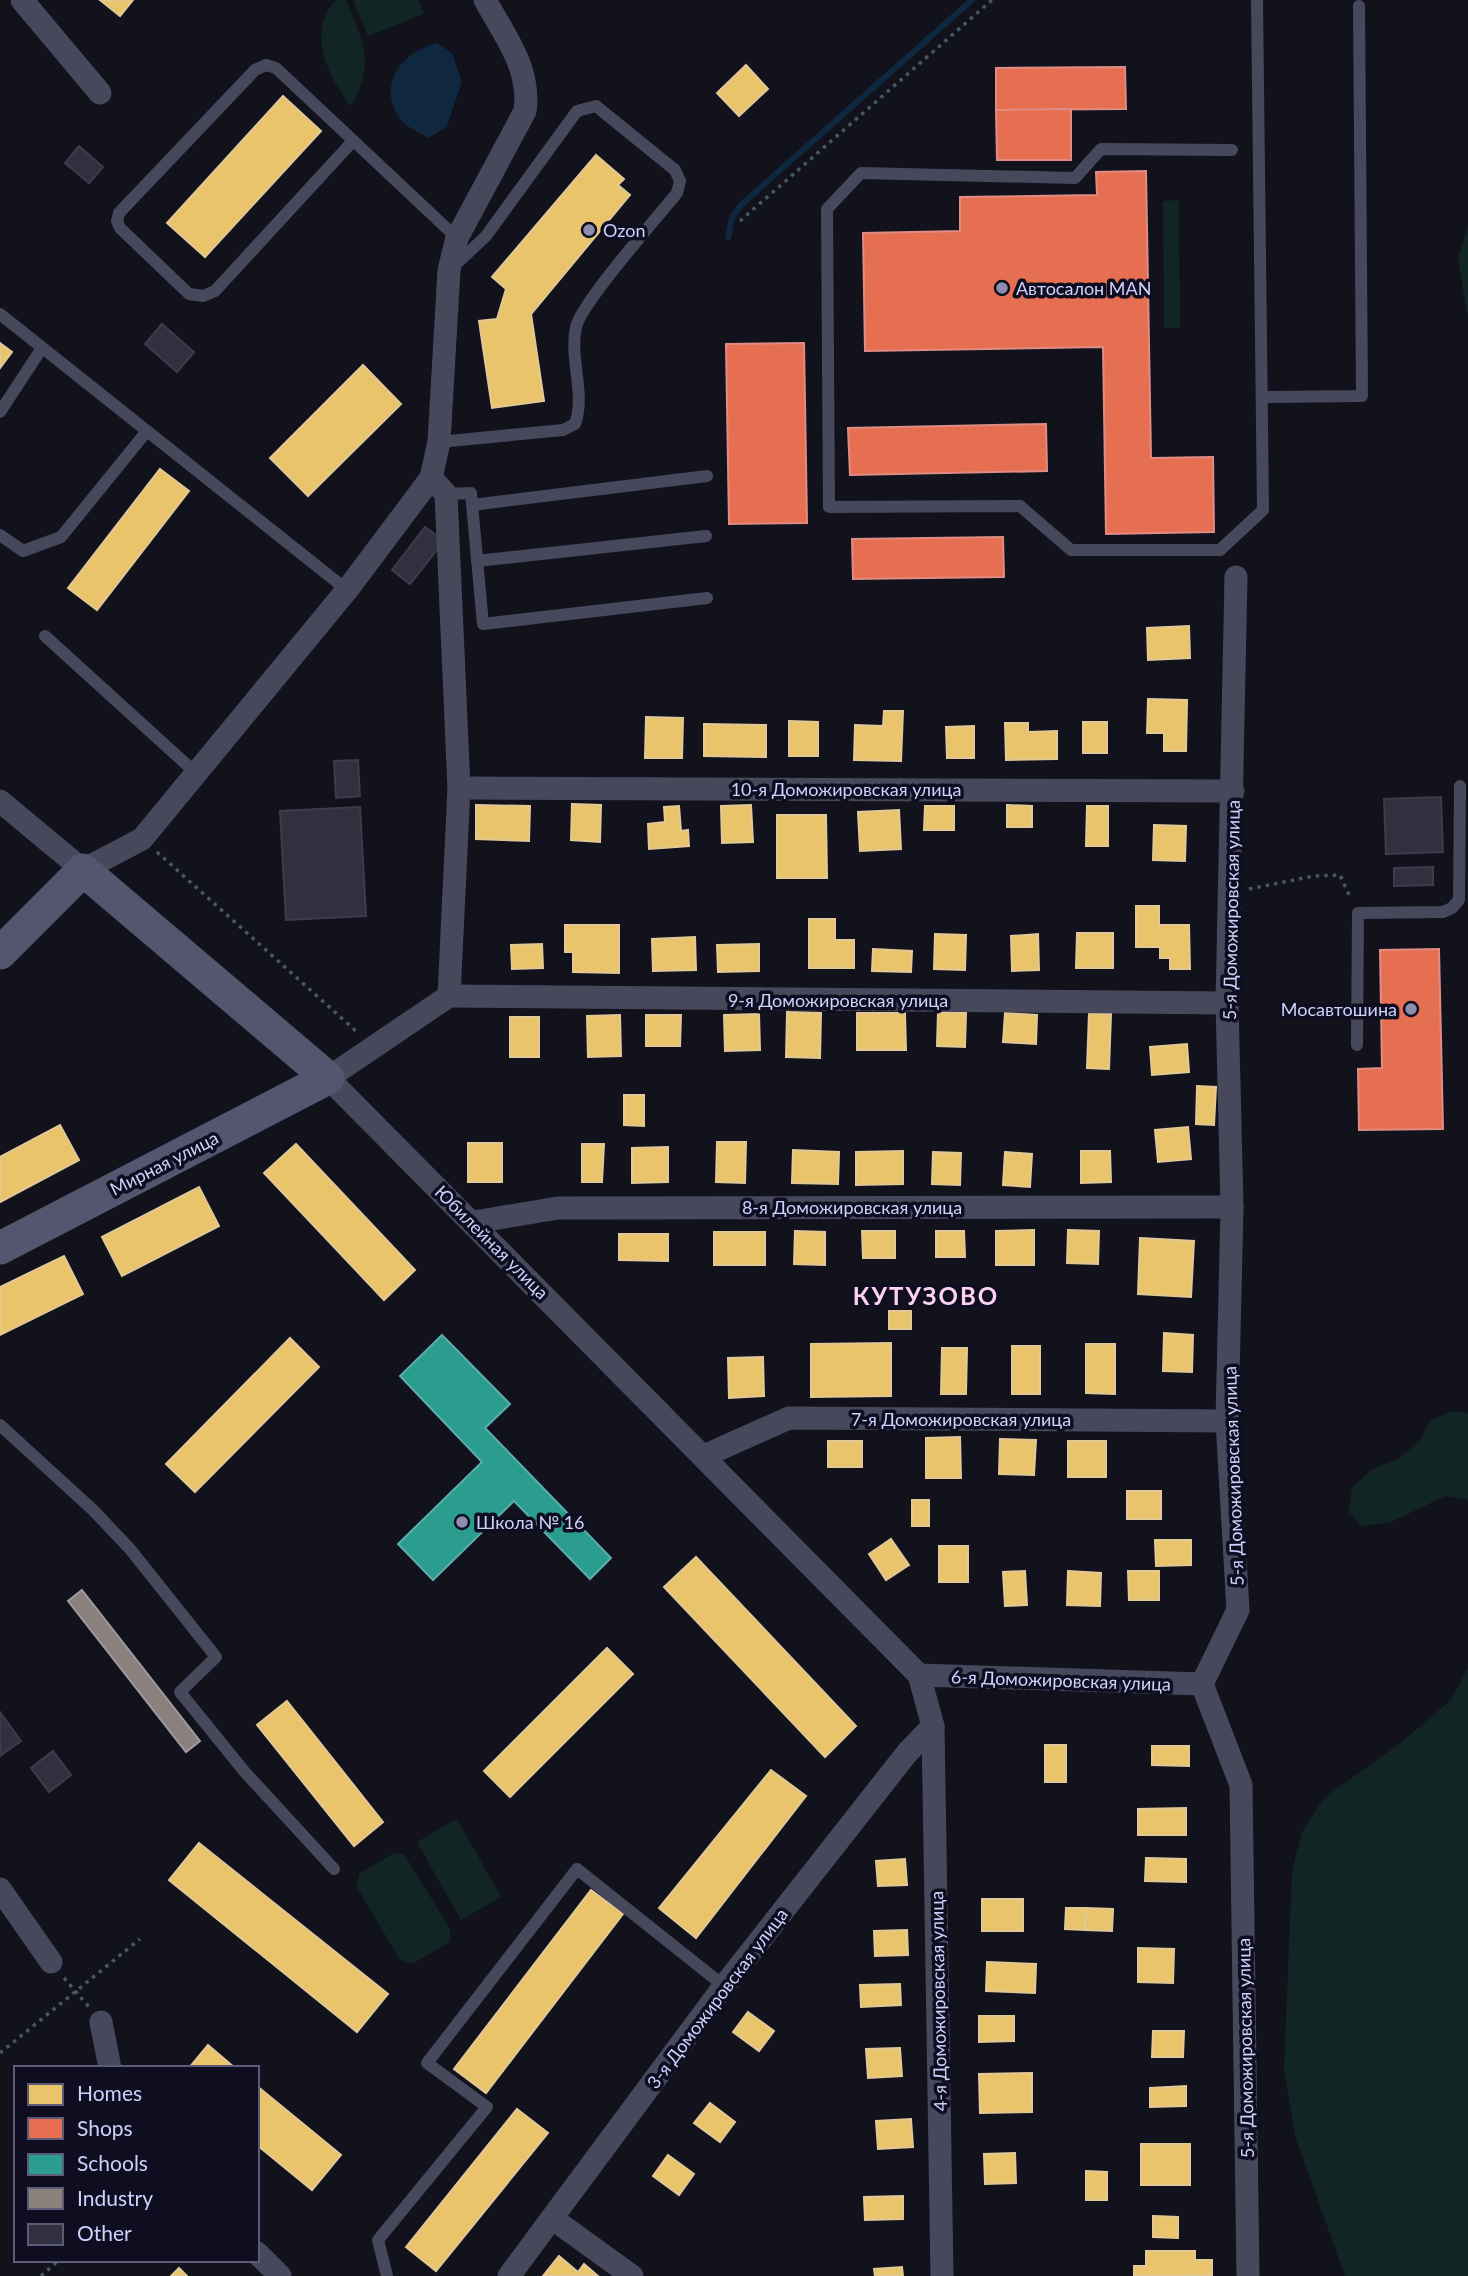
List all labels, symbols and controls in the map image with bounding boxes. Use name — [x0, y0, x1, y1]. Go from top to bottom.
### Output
place label: Ozon — [603, 219, 645, 241]
marker: Ozon — [581, 222, 597, 238]
place label: Автосалон MAN — [1016, 277, 1152, 299]
marker: Автосалон MAN — [994, 280, 1010, 296]
street label: 10-я Доможировская улица — [731, 778, 961, 800]
street label: 5-я Доможировская улица — [1218, 800, 1244, 1020]
street label: 9-я Доможировская улица — [728, 989, 948, 1011]
place label: Мосавтошина — [1281, 998, 1397, 1020]
marker: Мосавтошина — [1403, 1001, 1419, 1017]
street label: Мирная улица — [106, 1126, 222, 1200]
street label: Юбилейная улица — [431, 1181, 553, 1303]
street label: 8-я Доможировская улица — [742, 1196, 962, 1218]
district label: КУТУЗОВО — [853, 1281, 999, 1310]
street label: 5-я Доможировская улица — [1218, 1366, 1248, 1586]
street label: 7-я Доможировская улица — [851, 1408, 1071, 1430]
place label: Школа № 16 — [476, 1511, 585, 1533]
marker: Школа № 16 — [454, 1514, 470, 1530]
street label: 6-я Доможировская улица — [951, 1665, 1171, 1695]
street label: 4-я Доможировская улица — [925, 1891, 951, 2111]
street label: 3-я Доможировская улица — [642, 1903, 792, 2093]
street label: 5-я Доможировская улица — [1232, 1938, 1258, 2158]
legend — [14, 2066, 259, 2262]
text: Homes — [77, 2080, 142, 2105]
text: Shops — [77, 2115, 133, 2140]
text: Schools — [77, 2150, 148, 2175]
text: Industry — [77, 2185, 153, 2210]
text: Other — [77, 2220, 132, 2245]

